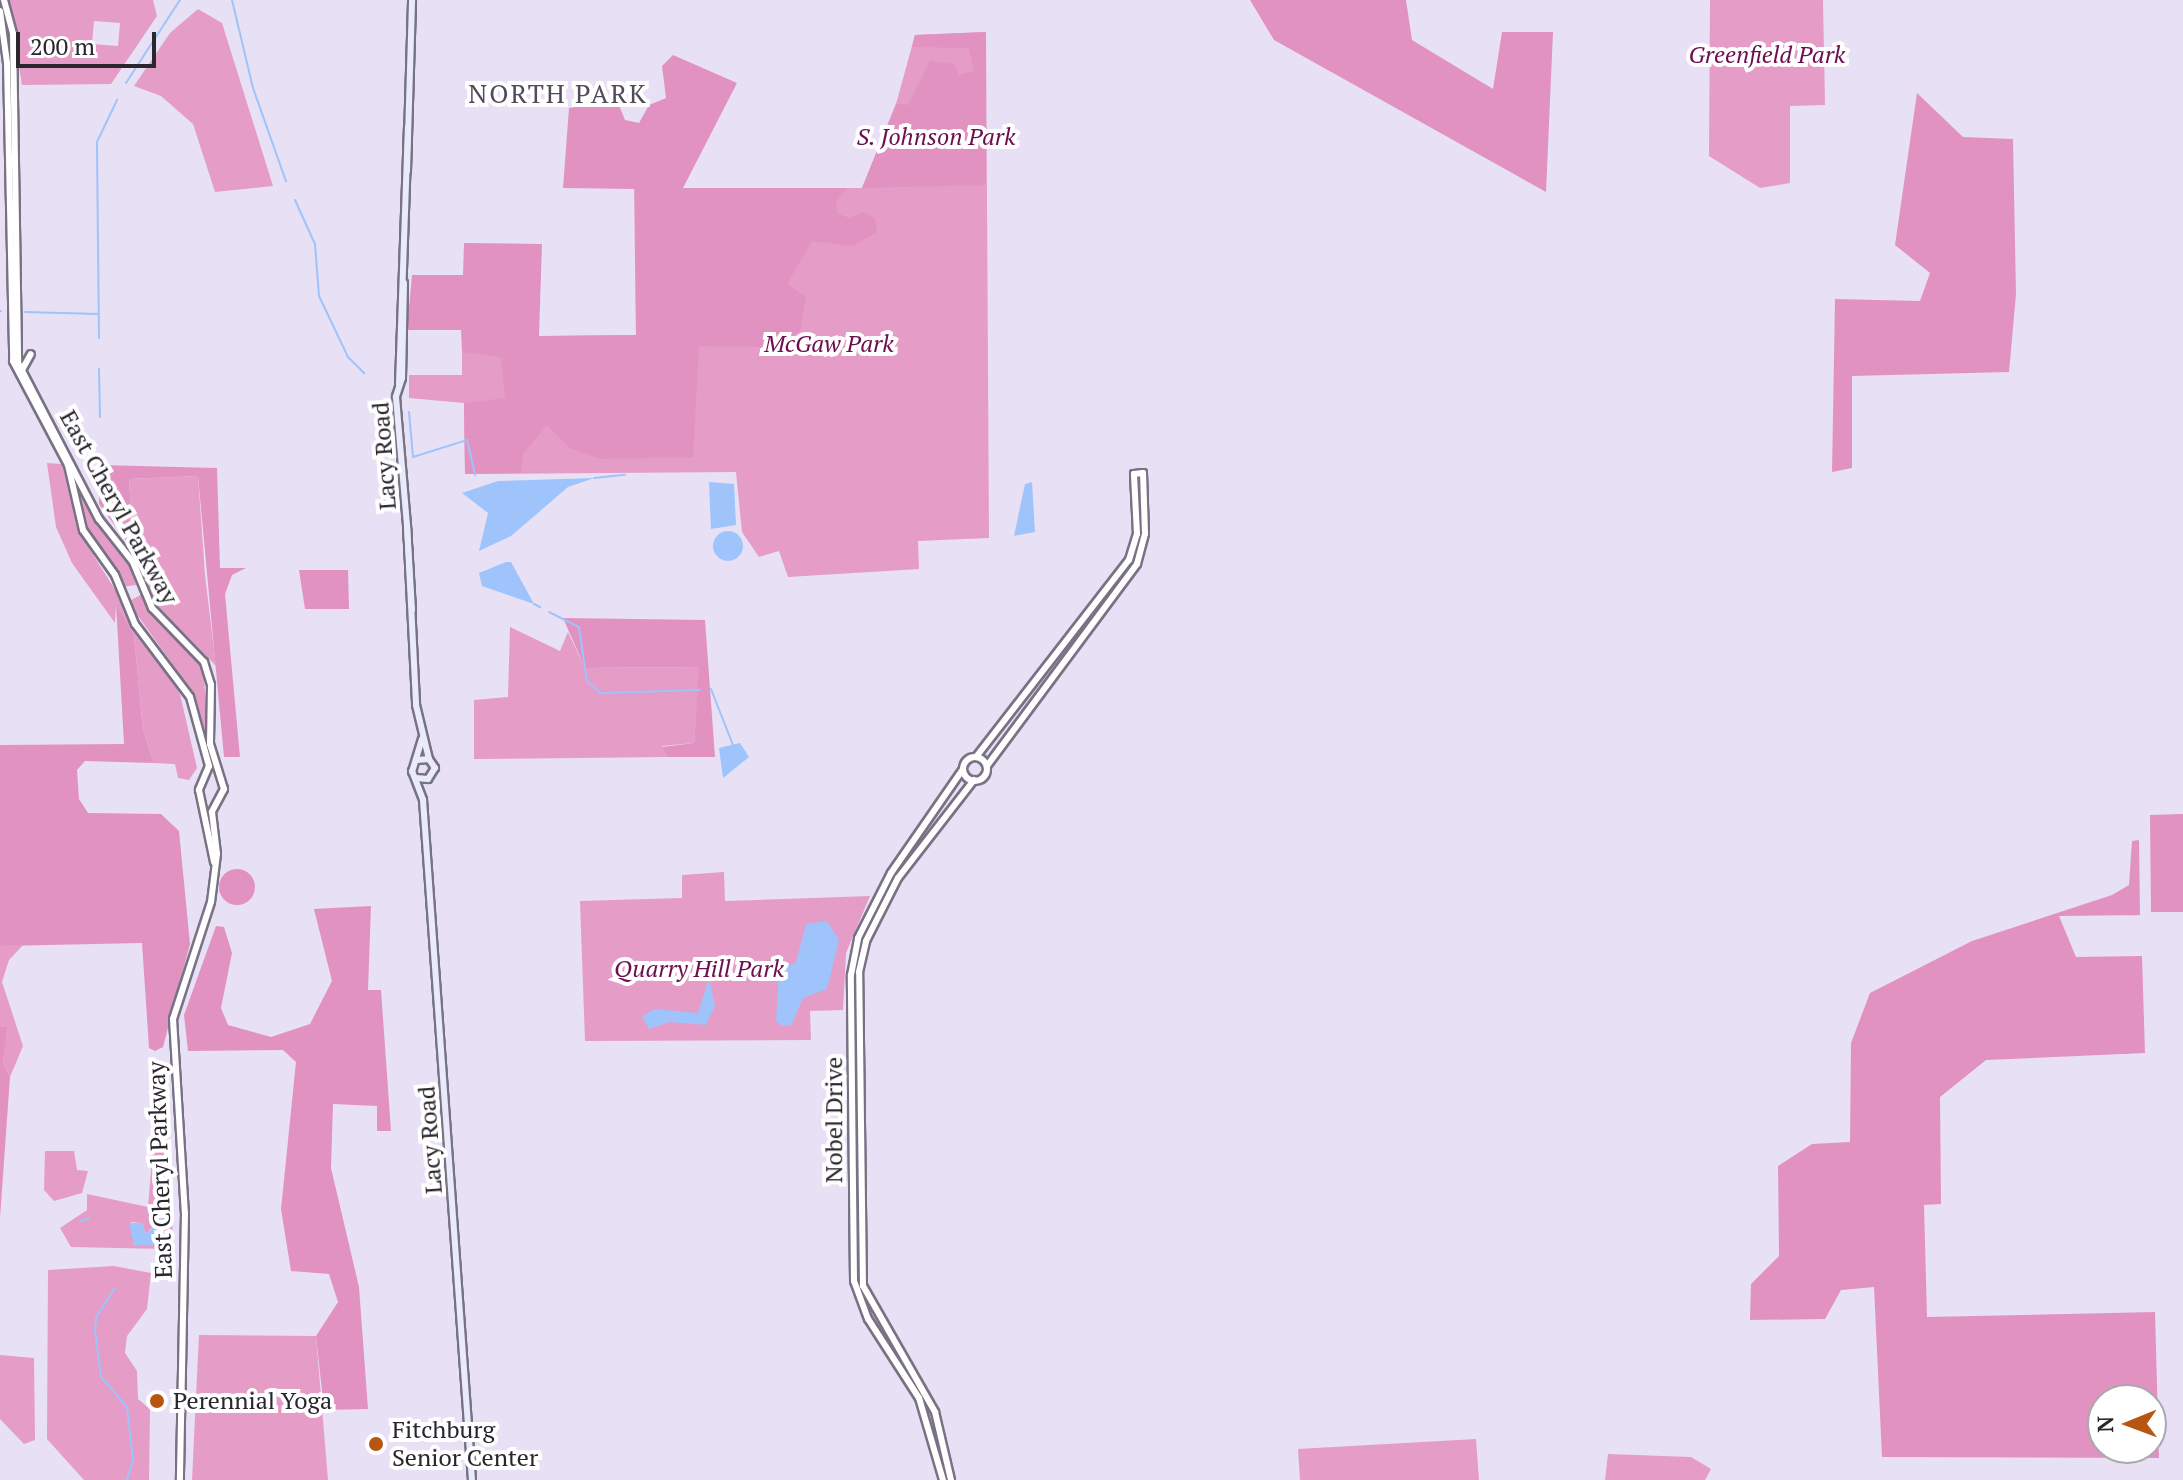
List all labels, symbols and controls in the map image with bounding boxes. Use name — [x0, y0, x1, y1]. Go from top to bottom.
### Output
scale bar — [20, 16, 160, 66]
text: 200 m — [30, 30, 95, 62]
park label: Greenfield Park — [1689, 41, 1845, 69]
district label: NORTH PARK — [468, 78, 648, 110]
park label: S. Johnson Park — [856, 123, 1016, 151]
park label: McGaw Park — [764, 330, 894, 358]
street label: Lacy Road — [366, 401, 402, 511]
street label: East Cheryl Parkway — [54, 405, 184, 609]
park label: Quarry Hill Park — [614, 955, 784, 983]
street label: Nobel Drive — [820, 1057, 848, 1183]
street label: East Cheryl Parkway — [142, 1061, 178, 1279]
street label: Lacy Road — [412, 1085, 448, 1195]
north arrow — [2087, 1384, 2167, 1464]
place label: Perennial Yoga — [173, 1387, 332, 1415]
marker: Perennial Yoga — [148, 1392, 166, 1410]
place label: Fitchburg Senior Center — [392, 1416, 538, 1472]
text: N — [2090, 1416, 2119, 1433]
marker: Fitchburg Senior Center — [367, 1435, 385, 1453]

